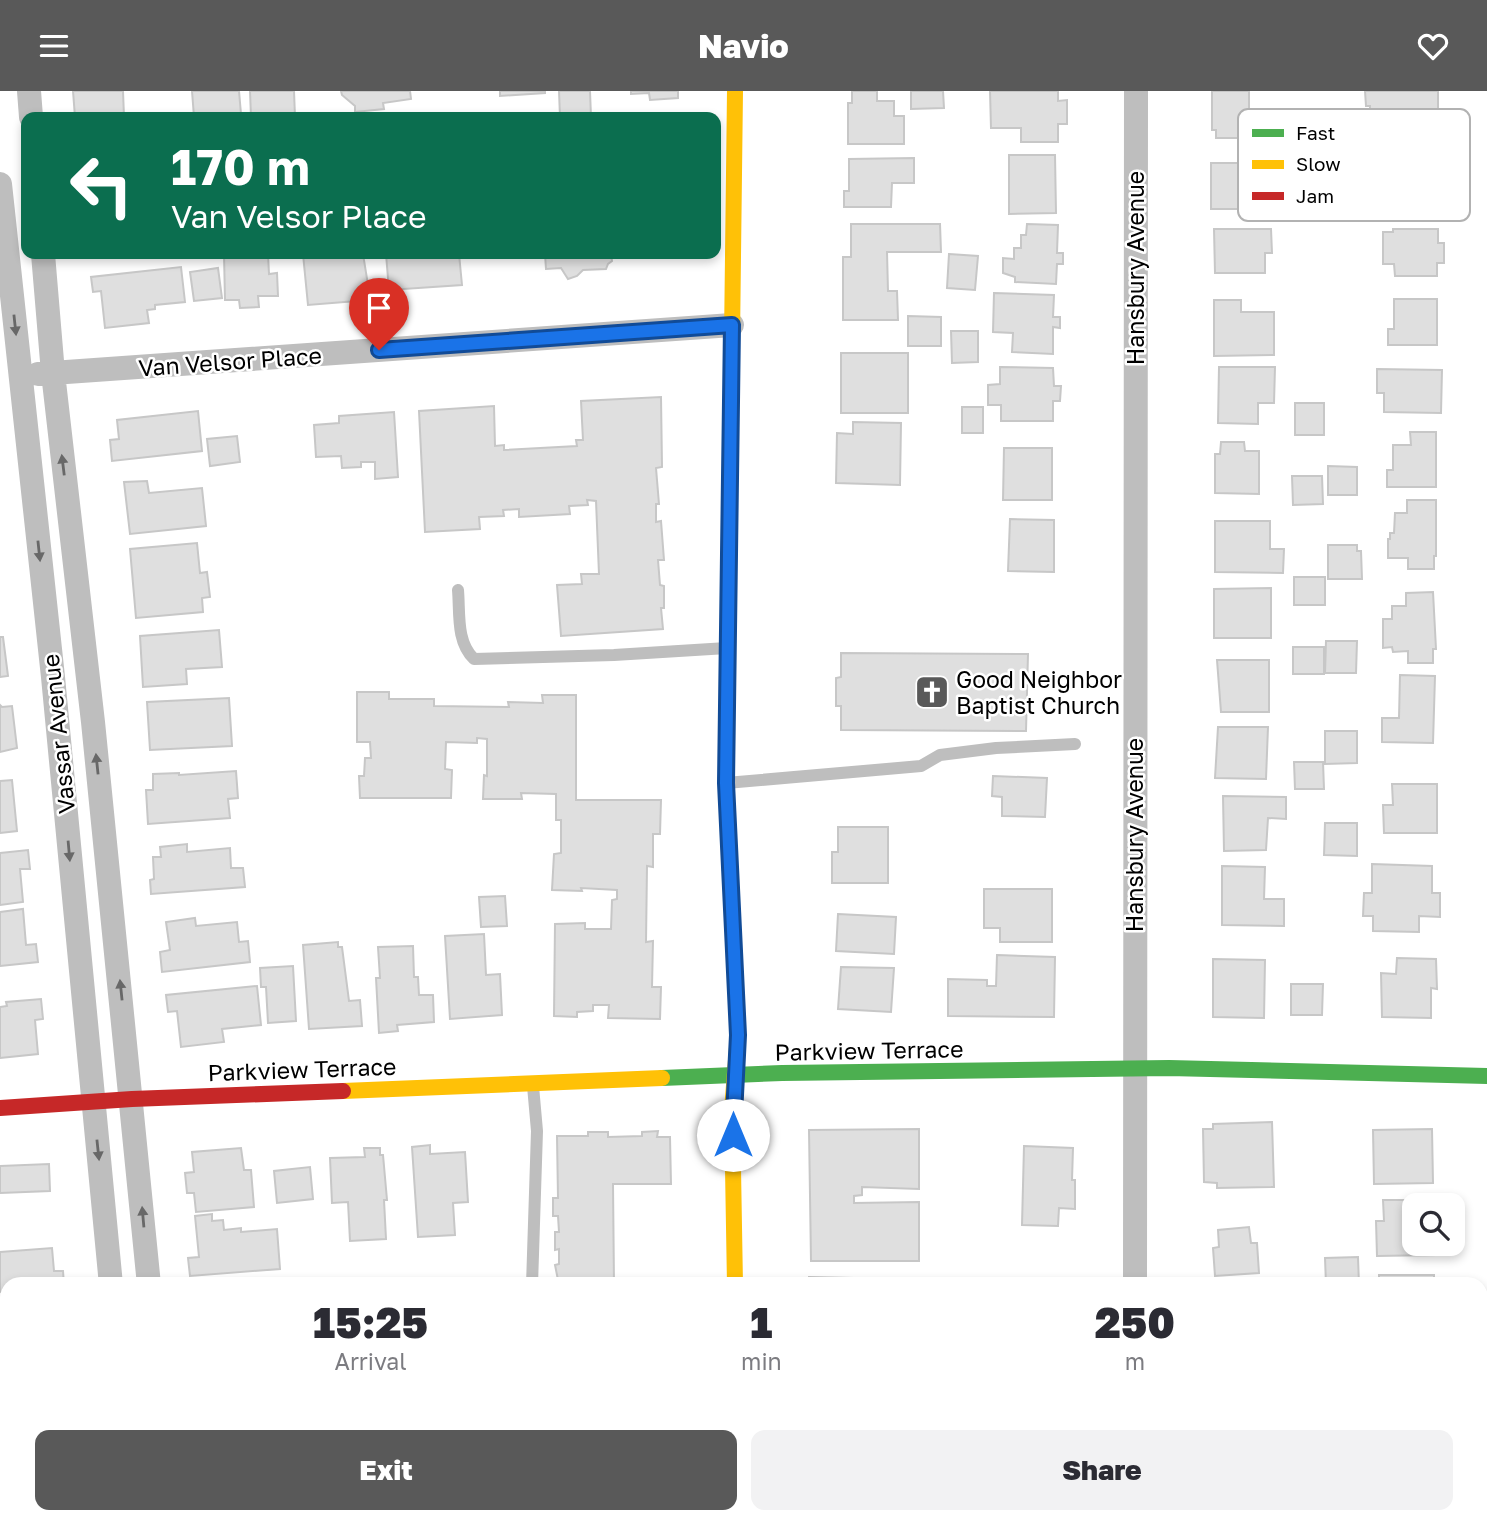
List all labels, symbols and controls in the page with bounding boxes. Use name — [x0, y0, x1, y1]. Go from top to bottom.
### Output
icon: menu — [35, 27, 73, 65]
text: Navio — [698, 27, 789, 65]
icon: heart — [1414, 27, 1452, 65]
legend — [1238, 109, 1470, 221]
text: Fast — [1296, 121, 1335, 144]
text: 170 m — [171, 137, 310, 196]
icon: left — [56, 140, 147, 231]
text: Slow — [1296, 152, 1341, 175]
street label: Hansbury Avenue — [1121, 171, 1149, 365]
text: Jam — [1296, 184, 1334, 207]
text: Van Velsor Place — [171, 197, 427, 235]
pin — [349, 278, 409, 350]
icon: arrive — [360, 289, 398, 327]
one-way arrow — [10, 314, 21, 336]
street label: Van Velsor Place — [137, 341, 323, 381]
one-way arrow — [58, 454, 69, 476]
one-way arrow — [34, 540, 45, 562]
street label: Vassar Avenue — [36, 653, 80, 815]
place label: Good Neighbor Baptist Church — [956, 665, 1122, 719]
church icon: Good Neighbor Baptist Church — [913, 673, 951, 711]
street label: Hansbury Avenue — [1120, 738, 1148, 932]
one-way arrow — [92, 753, 103, 775]
one-way arrow — [64, 840, 75, 862]
one-way arrow — [115, 979, 126, 1001]
street label: Parkview Terrace — [774, 1034, 964, 1066]
street label: Parkview Terrace — [207, 1052, 397, 1086]
position arrow — [696, 1098, 770, 1172]
one-way arrow — [92, 1140, 103, 1162]
map controls — [1402, 1193, 1465, 1256]
button: search — [1402, 1193, 1465, 1256]
one-way arrow — [137, 1205, 148, 1227]
text: 15:25 — [313, 1297, 428, 1347]
text: 1 — [750, 1297, 772, 1347]
text: 250 — [1095, 1297, 1175, 1347]
text: Arrival — [334, 1347, 407, 1375]
text: min — [741, 1347, 782, 1375]
text: m — [1125, 1347, 1145, 1375]
button: Exit — [35, 1430, 737, 1510]
button: Share — [751, 1430, 1453, 1510]

